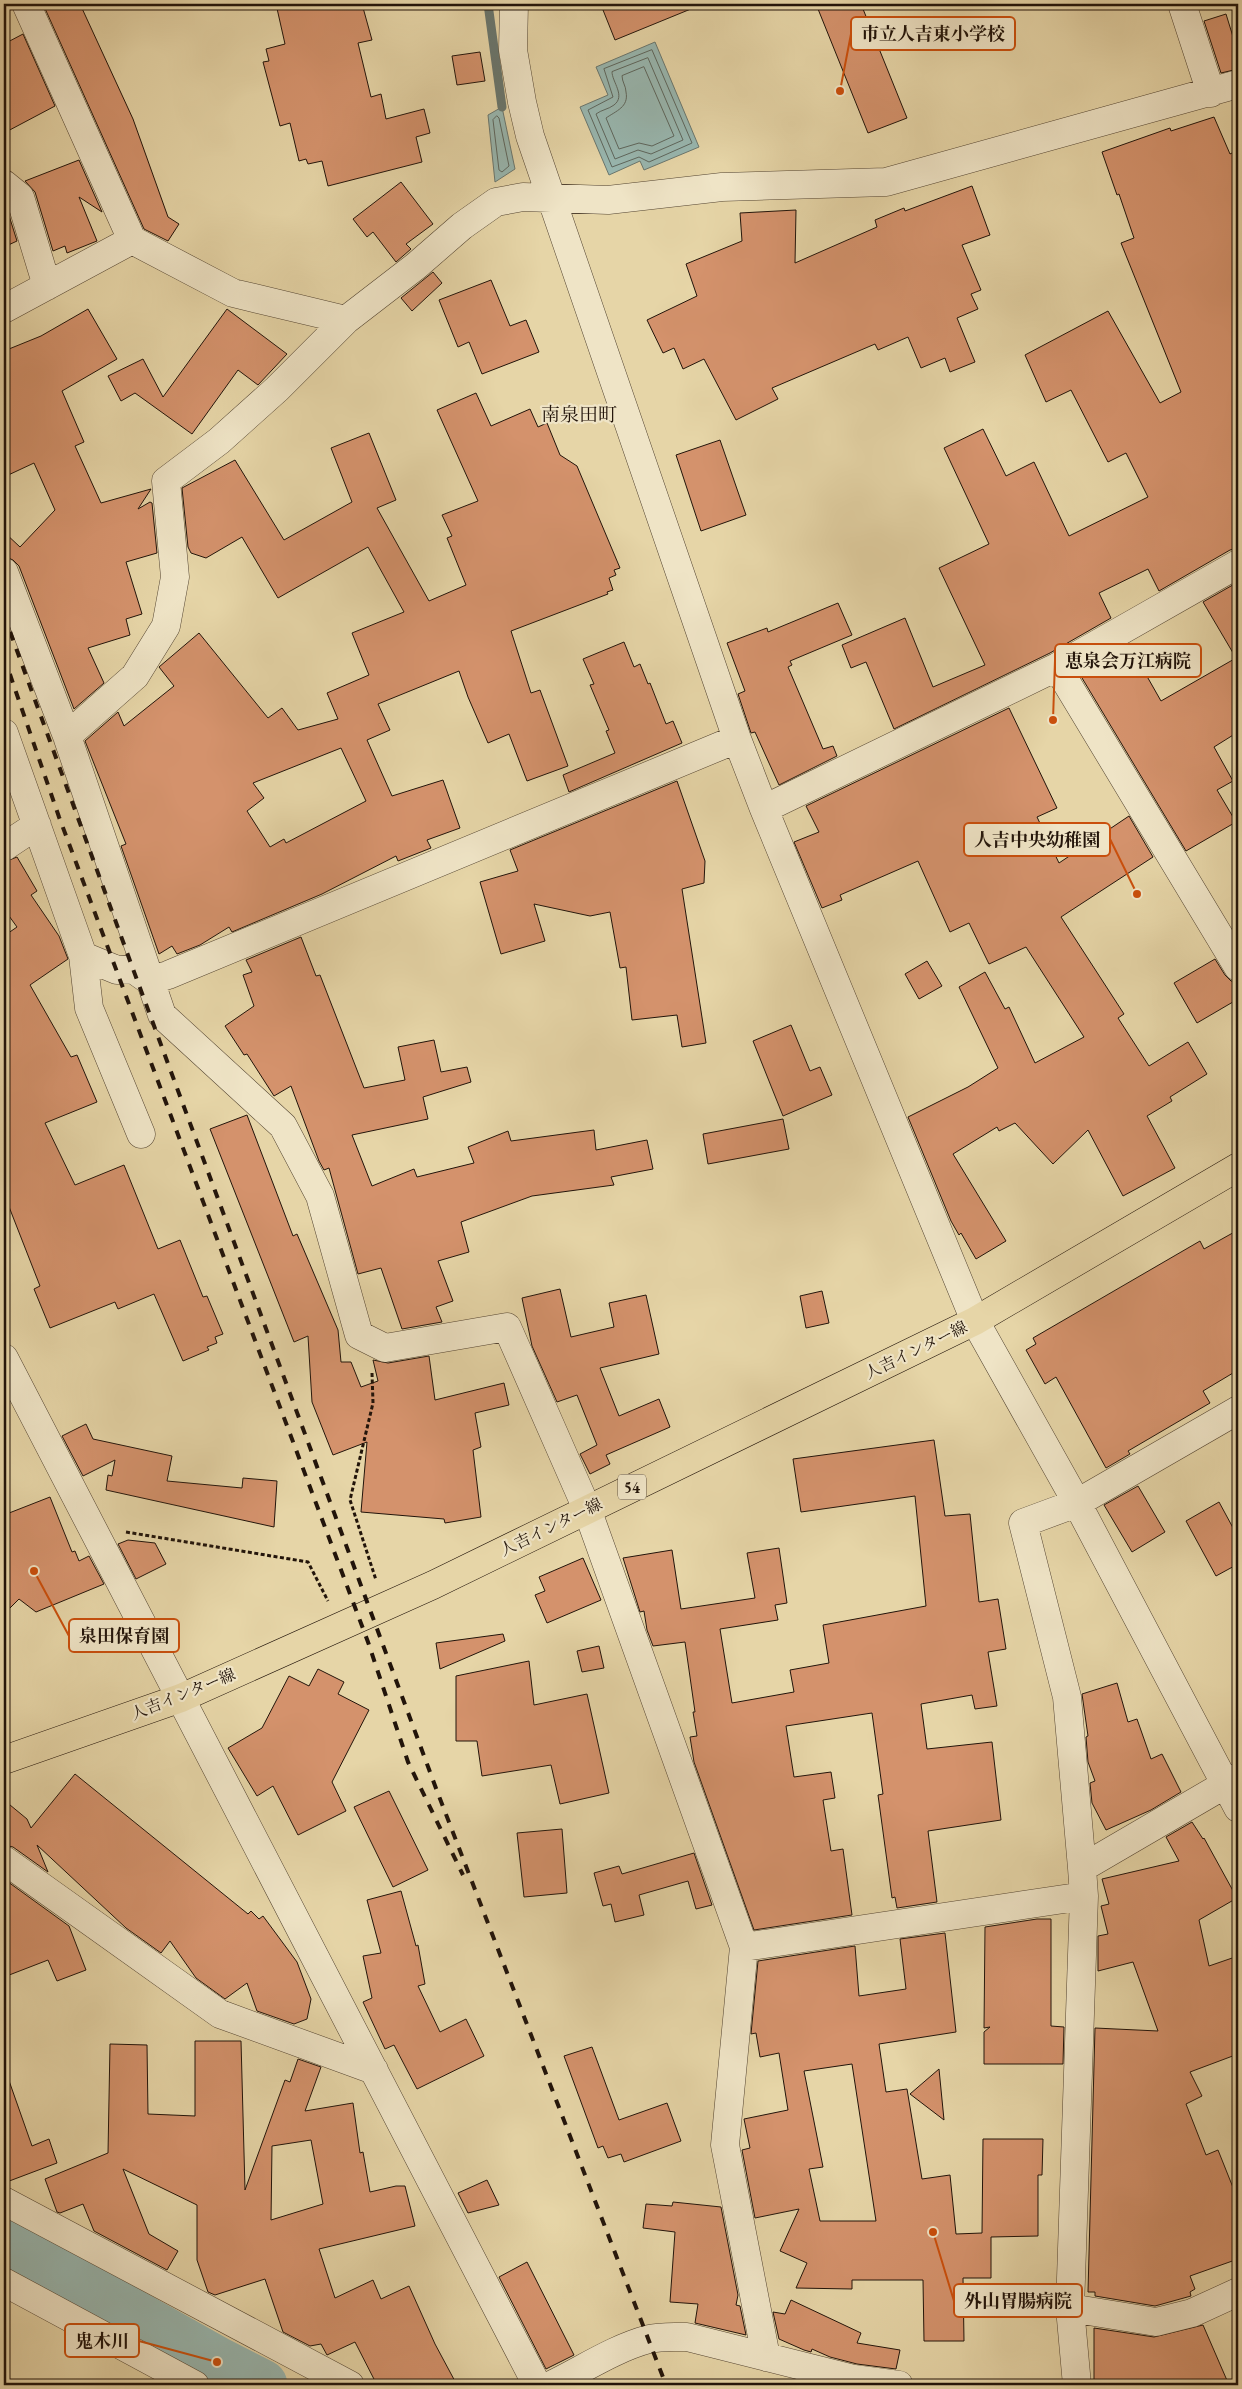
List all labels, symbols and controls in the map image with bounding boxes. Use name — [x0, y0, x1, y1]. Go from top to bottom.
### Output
callout: 市立人吉東小学校 — [851, 17, 1015, 50]
text: 市立人吉東小学校 — [861, 22, 1005, 45]
district label: 南泉田町 — [541, 402, 617, 427]
callout: 恵泉会万江病院 — [1055, 644, 1201, 677]
text: 恵泉会万江病院 — [1065, 649, 1191, 672]
callout: 人吉中央幼稚園 — [964, 823, 1110, 856]
text: 人吉中央幼稚園 — [974, 828, 1100, 851]
street label: 人吉インター線 — [861, 1316, 971, 1384]
road number: 54 — [618, 1474, 646, 1500]
street label: 人吉インター線 — [496, 1493, 606, 1561]
callout: 泉田保育園 — [69, 1619, 179, 1652]
text: 泉田保育園 — [79, 1624, 169, 1647]
street label: 人吉インター線 — [127, 1663, 239, 1725]
callout: 外山胃腸病院 — [954, 2284, 1082, 2317]
text: 外山胃腸病院 — [964, 2289, 1072, 2312]
callout: 鬼木川 — [65, 2324, 139, 2357]
text: 鬼木川 — [75, 2329, 129, 2352]

